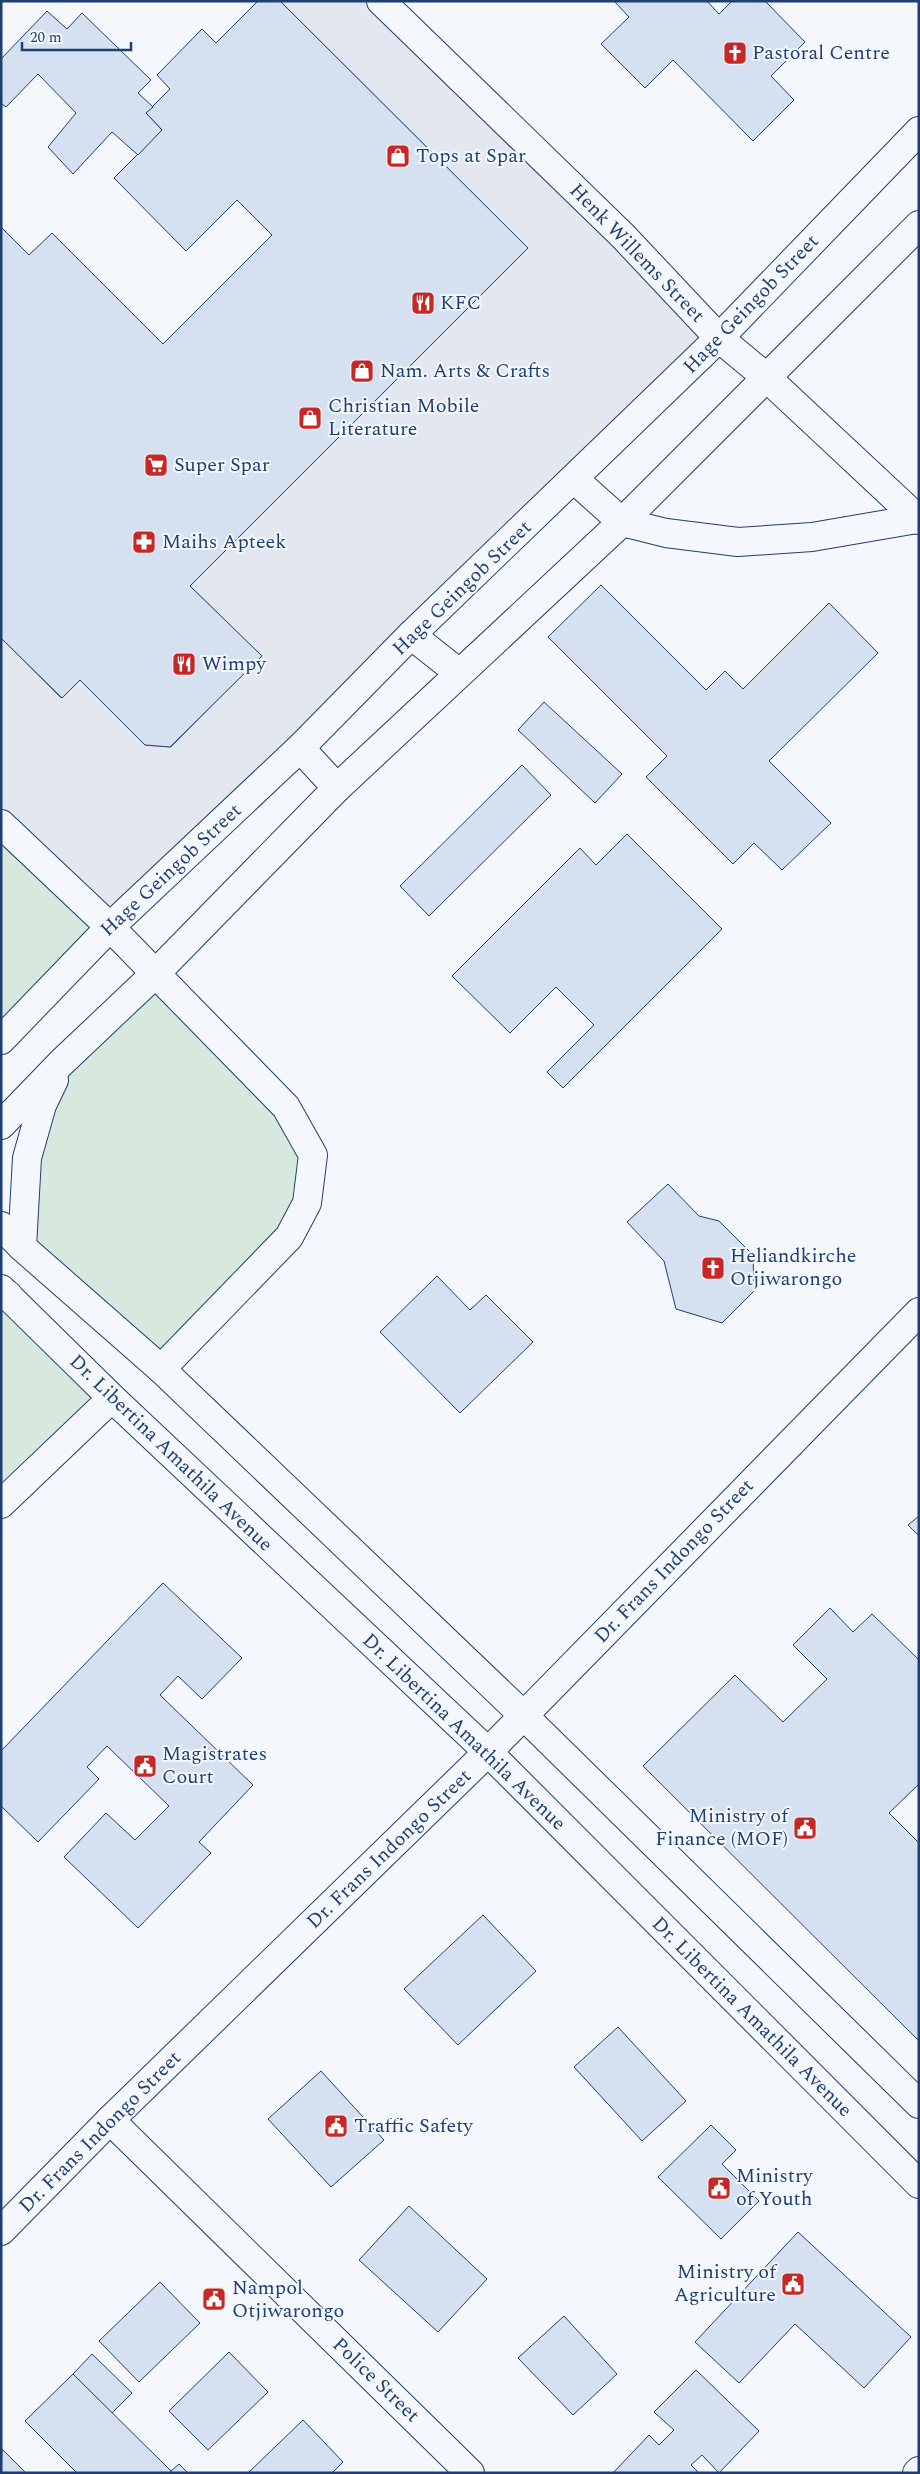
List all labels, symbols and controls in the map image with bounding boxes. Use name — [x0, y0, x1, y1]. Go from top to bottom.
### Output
scale bar — [22, 20, 131, 52]
text: 20 m — [30, 26, 62, 49]
place label: Pastoral Centre — [752, 38, 890, 68]
church icon: Pastoral Centre — [722, 40, 748, 66]
place label: Tops at Spar — [416, 141, 526, 171]
shop icon: Tops at Spar — [385, 143, 411, 169]
street label: Henk Willems Street — [562, 176, 712, 330]
street label: Hage Geingob Street — [676, 227, 826, 381]
place label: KFC — [440, 288, 481, 318]
restaurant icon: KFC — [410, 290, 436, 316]
place label: Nam. Arts & Crafts — [380, 356, 550, 386]
shop icon: Nam. Arts & Crafts — [349, 358, 375, 384]
place label: Christian Mobile Literature — [328, 391, 479, 444]
shop icon: Christian Mobile Literature — [297, 405, 323, 431]
place label: Super Spar — [174, 450, 270, 480]
supermarket icon: Super Spar — [143, 452, 169, 478]
street label: Hage Geingob Street — [385, 513, 539, 663]
place label: Maihs Apteek — [162, 527, 286, 557]
pharmacy icon: Maihs Apteek — [131, 529, 157, 555]
place label: Wimpy — [202, 649, 267, 679]
restaurant icon: Wimpy — [171, 651, 197, 677]
street label: Hage Geingob Street — [93, 796, 249, 944]
place label: Heliandkirche Otjiwarongo — [730, 1241, 856, 1294]
church icon: Heliandkirche Otjiwarongo — [700, 1255, 726, 1281]
street label: Dr. Libertina Amathila Avenue — [62, 1347, 280, 1559]
street label: Dr. Frans Indongo Street — [587, 1472, 761, 1650]
street label: Dr. Libertina Amathila Avenue — [355, 1626, 573, 1838]
place label: Magistrates Court — [162, 1739, 267, 1792]
public building icon: Magistrates Court — [132, 1753, 158, 1779]
street label: Dr. Frans Indongo Street — [300, 1762, 478, 1936]
place label: Ministry of Finance (MOF) — [655, 1801, 790, 1854]
public building icon: Ministry of Finance (MOF) — [792, 1815, 818, 1841]
street label: Dr. Libertina Amathila Avenue — [645, 1910, 859, 2124]
street label: Dr. Frans Indongo Street — [12, 2044, 188, 2220]
place label: Traffic Safety — [354, 2111, 474, 2141]
public building icon: Traffic Safety — [323, 2113, 349, 2139]
place label: Ministry of Youth — [736, 2161, 814, 2214]
public building icon: Ministry of Youth — [706, 2175, 732, 2201]
place label: Ministry of Agriculture — [674, 2257, 778, 2310]
public building icon: Ministry of Agriculture — [780, 2271, 806, 2297]
place label: Nampol Otjiwarongo — [232, 2273, 344, 2326]
public building icon: Nampol Otjiwarongo — [201, 2286, 227, 2312]
street label: Police Street — [325, 2330, 427, 2430]

